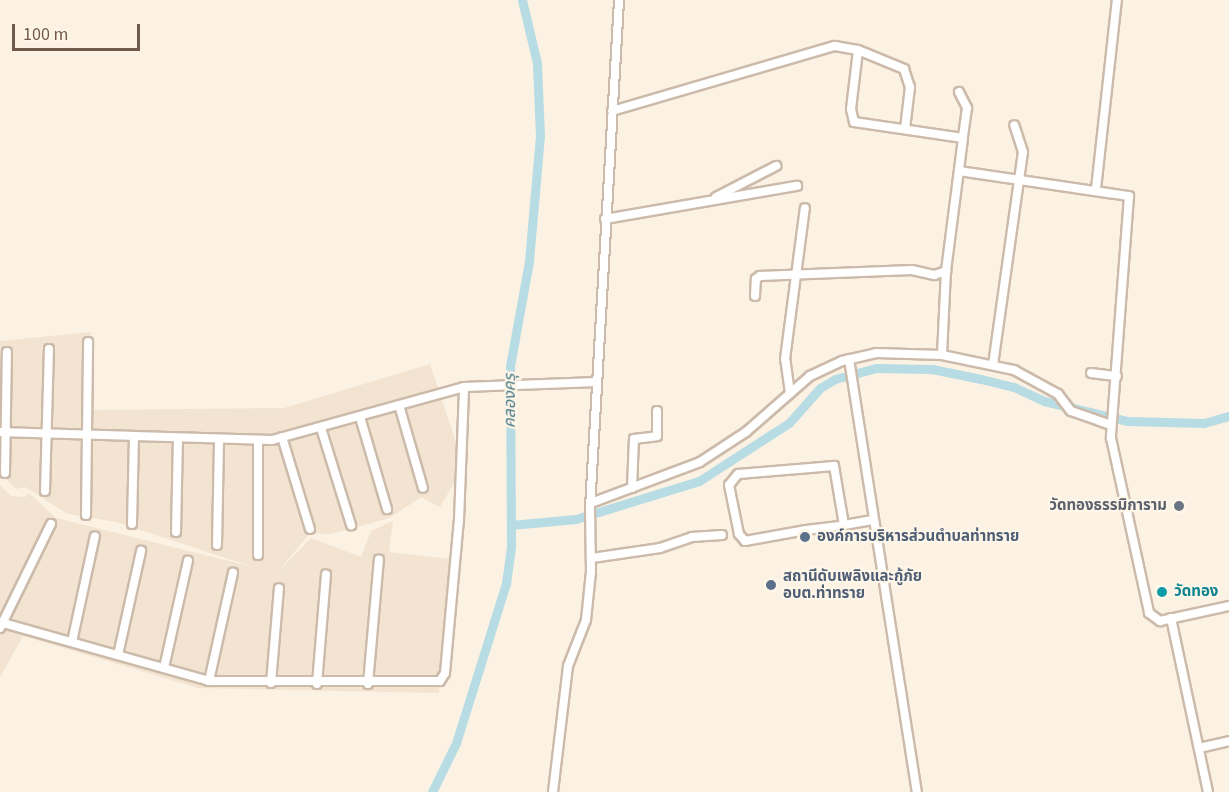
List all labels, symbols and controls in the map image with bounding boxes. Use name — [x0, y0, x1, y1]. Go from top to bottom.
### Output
scale bar — [15, 12, 142, 50]
text: 100 m — [23, 22, 68, 47]
water label: คลองครุ — [500, 374, 520, 428]
place label: วัดทองธรรมิการาม — [1049, 497, 1167, 515]
marker: วัดทองธรรมิการาม — [1172, 499, 1186, 513]
place label: องค์การบริหารส่วนตำบลท่าทราย — [817, 528, 1019, 546]
marker: องค์การบริหารส่วนตำบลท่าทราย — [798, 530, 812, 544]
place label: สถานีดับเพลิงและกู้ภัย อบต.ท่าทราย — [783, 567, 922, 602]
marker: สถานีดับเพลิงและกู้ภัย อบต.ท่าทราย — [764, 578, 778, 592]
place label: วัดทอง — [1174, 583, 1218, 601]
marker: วัดทอง — [1155, 585, 1169, 599]

